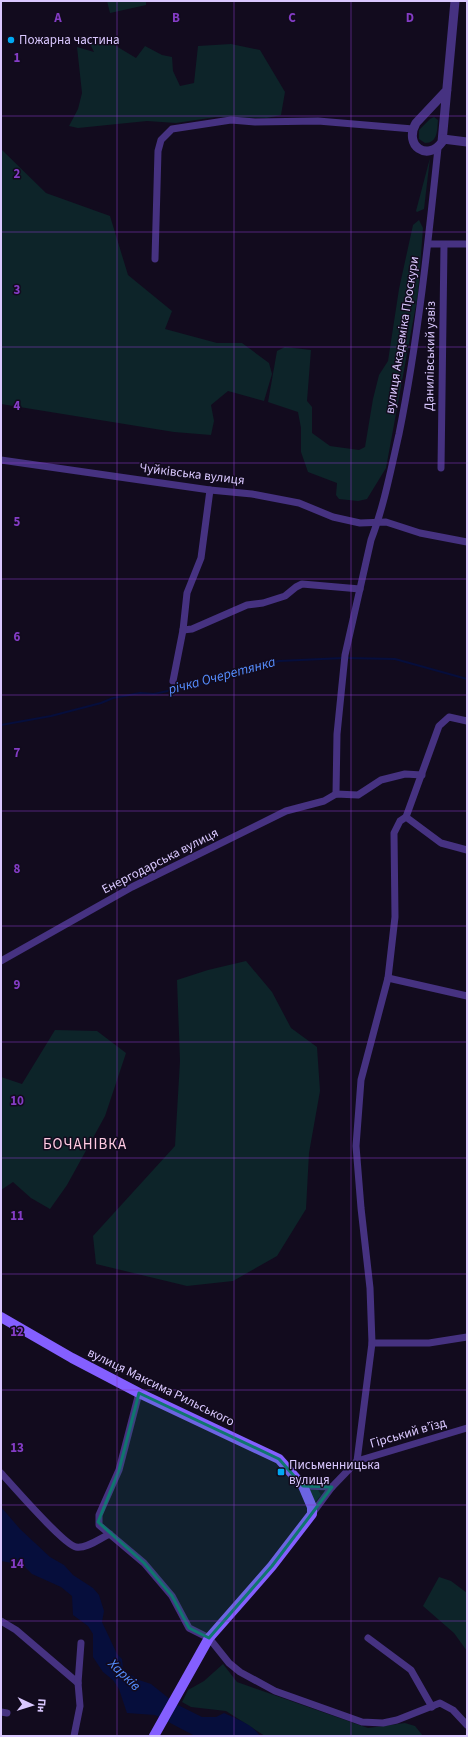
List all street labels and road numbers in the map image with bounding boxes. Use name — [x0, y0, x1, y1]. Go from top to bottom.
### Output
street label: вулиця Академіка Проскури — [381, 255, 423, 415]
street label: Данилівський узвіз — [420, 301, 440, 411]
street label: Чуйківська вулиця — [138, 459, 246, 489]
street label: Енергодарська вулиця — [98, 824, 222, 898]
street label: вулиця Максима Рильського — [84, 1343, 238, 1431]
street label: Гірський в’їзд — [368, 1413, 448, 1453]

